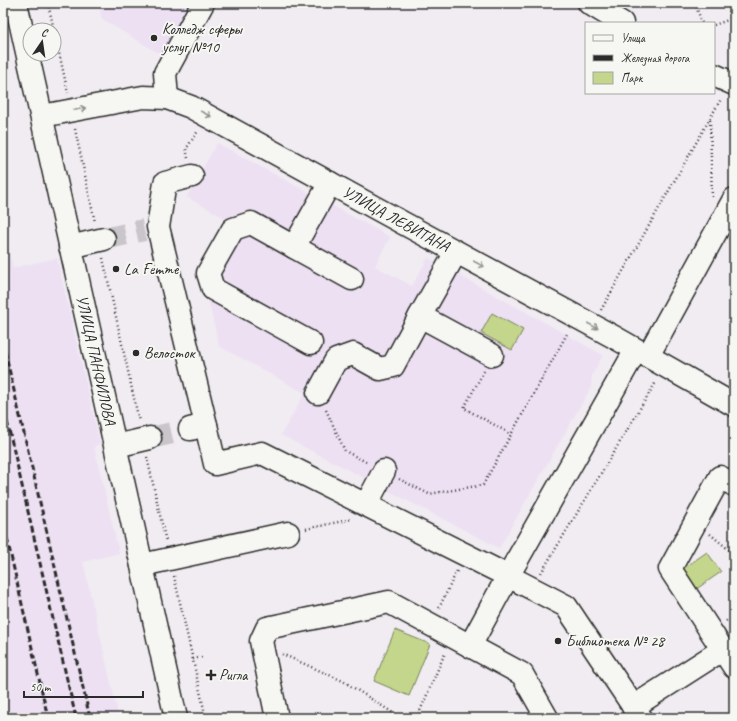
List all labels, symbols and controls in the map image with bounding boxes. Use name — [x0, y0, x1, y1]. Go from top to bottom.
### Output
place label: Колледж сферы услуг №10 — [161, 19, 243, 57]
north arrow — [22, 22, 62, 62]
legend — [585, 22, 715, 94]
text: С — [40, 25, 50, 40]
text: Улица — [621, 30, 646, 46]
marker: Колледж сферы услуг №10 — [149, 33, 159, 43]
text: Железная дорога — [621, 50, 690, 66]
text: Парк — [621, 70, 644, 86]
one-way arrow — [73, 105, 86, 113]
one-way arrow — [199, 111, 211, 118]
street label: УЛИЦА ЛЕВИТАНА — [339, 182, 454, 257]
place label: La Femme — [124, 259, 180, 279]
one-way arrow — [473, 261, 485, 269]
marker: La Femme — [111, 264, 121, 274]
street label: УЛИЦА ПАНФИЛОВА — [72, 293, 120, 428]
one-way arrow — [587, 323, 599, 331]
place label: Велосток — [144, 343, 197, 363]
marker: Велосток — [131, 348, 141, 358]
place label: Библиотека № 28 — [566, 631, 666, 651]
marker: Библиотека № 28 — [553, 636, 563, 646]
place label: Ригла — [219, 665, 249, 685]
marker: Ригла — [206, 670, 216, 680]
scale bar — [24, 673, 143, 699]
text: 50 m — [30, 679, 52, 695]

